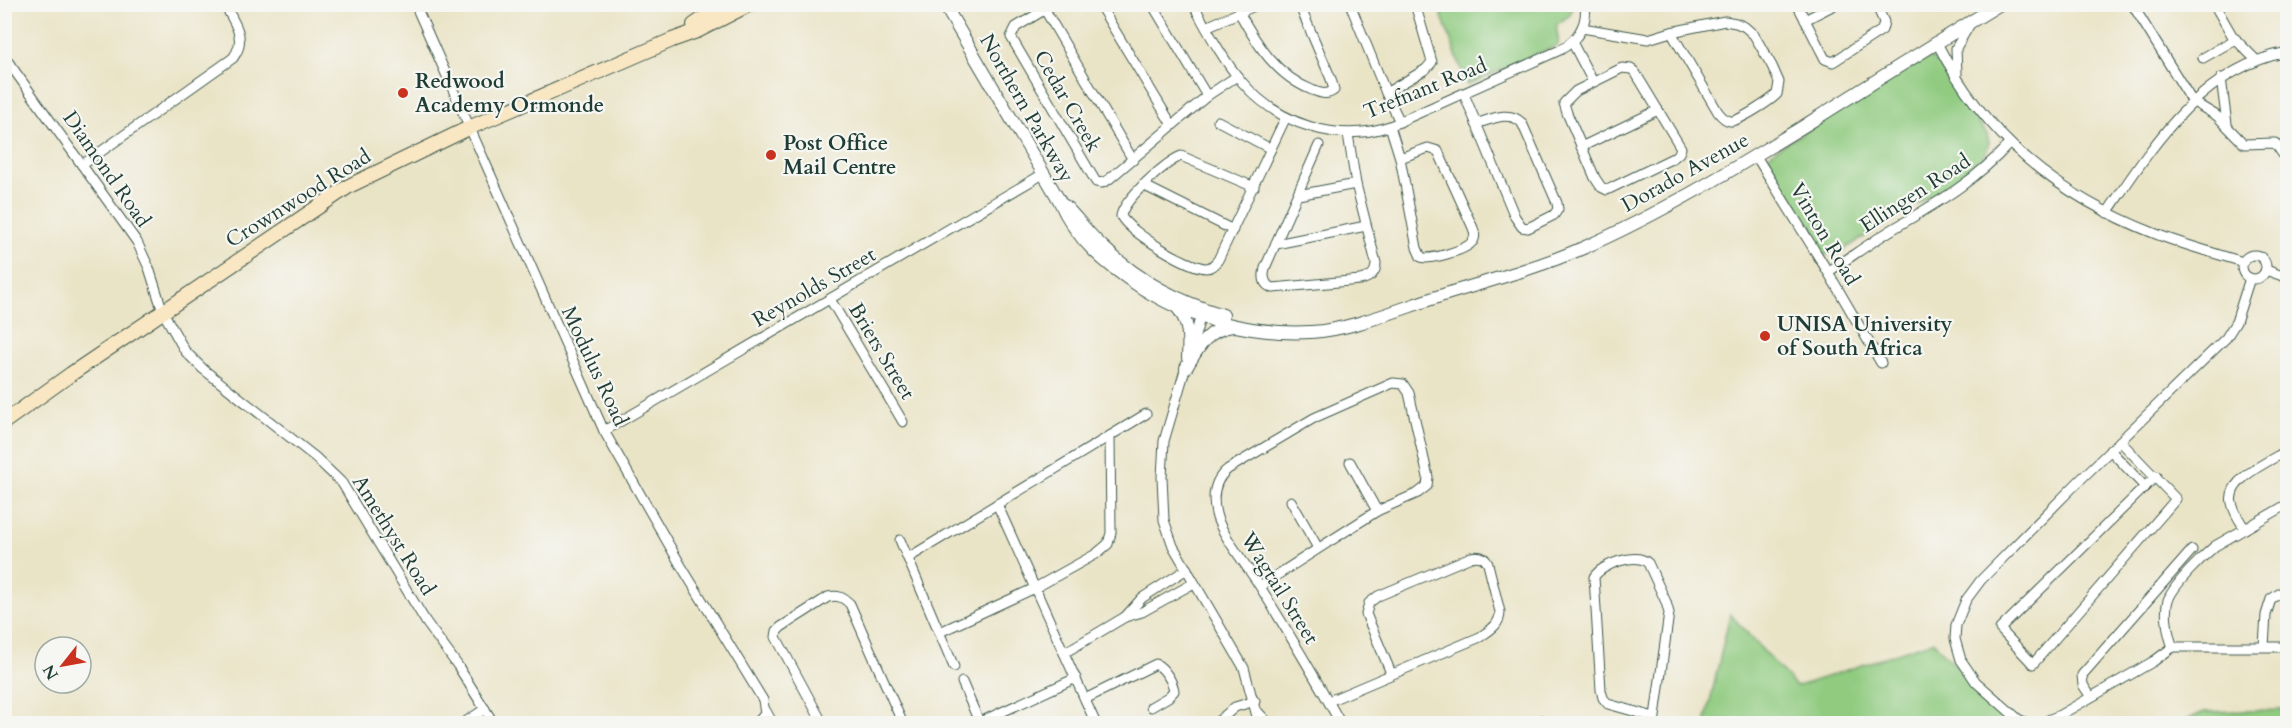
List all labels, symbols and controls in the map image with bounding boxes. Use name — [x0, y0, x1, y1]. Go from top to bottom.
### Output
street label: Northern Parkway — [972, 29, 1081, 188]
street label: Cedar Creek — [1027, 45, 1109, 158]
street label: Trefnant Road — [1359, 51, 1491, 126]
place label: Redwood Academy Ormonde — [415, 67, 604, 120]
marker: Redwood Academy Ormonde — [396, 86, 410, 100]
street label: Diamond Road — [56, 105, 157, 233]
street label: Dorado Avenue — [1616, 125, 1754, 219]
place label: Post Office Mail Centre — [783, 129, 896, 182]
street label: Crownwood Road — [220, 142, 376, 255]
street label: Ellingen Road — [1854, 147, 1976, 240]
marker: Post Office Mail Centre — [764, 148, 778, 162]
street label: Vinton Road — [1783, 178, 1867, 291]
street label: Reynolds Street — [747, 240, 882, 335]
street label: Briers Street — [841, 297, 922, 405]
street label: Modulus Road — [554, 301, 635, 431]
place label: UNISA University of South Africa — [1777, 310, 1953, 363]
marker: UNISA University of South Africa — [1758, 329, 1772, 343]
street label: Amethyst Road — [345, 470, 442, 601]
street label: Wagtail Street — [1233, 526, 1326, 650]
north arrow — [33, 635, 93, 695]
text: N — [38, 660, 64, 684]

